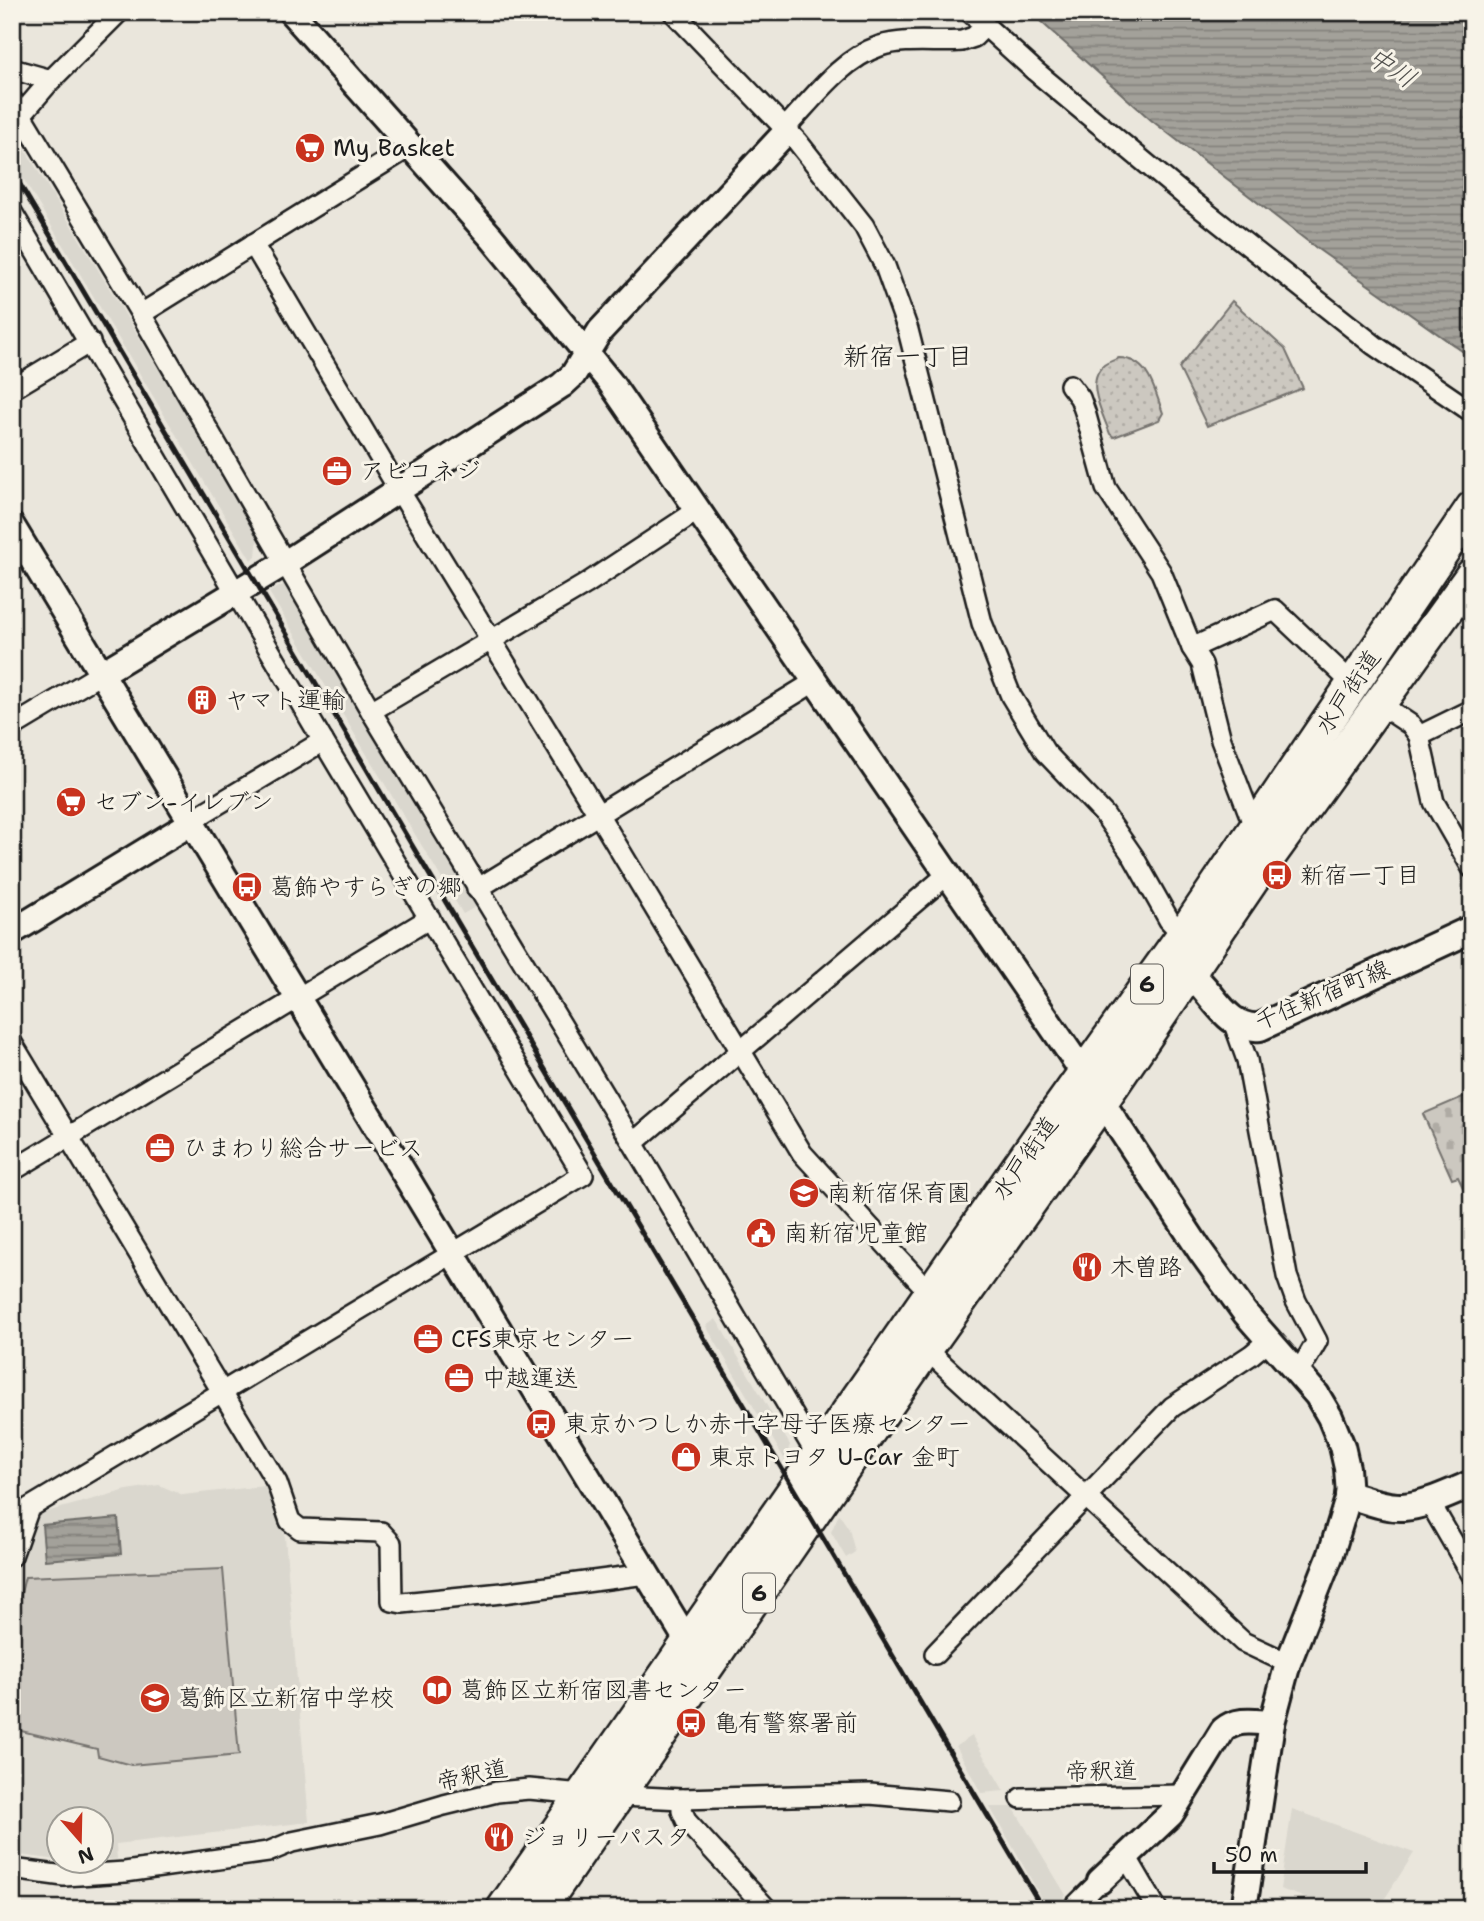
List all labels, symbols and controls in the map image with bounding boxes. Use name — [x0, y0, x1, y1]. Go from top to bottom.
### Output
water label: 中川 — [1361, 38, 1424, 96]
supermarket icon: My Basket — [293, 131, 327, 165]
place label: My Basket — [333, 132, 455, 164]
district label: 新宿一丁目 — [843, 338, 973, 373]
office icon: アビコネジ — [320, 454, 354, 488]
place label: アビコネジ — [360, 455, 480, 487]
street label: 水戸街道 — [1308, 643, 1388, 741]
building icon: ヤマト運輸 — [185, 683, 219, 717]
place label: ヤマト運輸 — [225, 684, 345, 716]
supermarket icon: セブン-イレブン — [54, 785, 88, 819]
place label: セブン-イレブン — [94, 786, 274, 818]
bus stop icon: 新宿一丁目 — [1260, 858, 1294, 892]
place label: 新宿一丁目 — [1300, 859, 1420, 891]
bus stop icon: 葛飾やすらぎの郷 — [230, 870, 264, 904]
place label: 葛飾やすらぎの郷 — [270, 871, 462, 903]
street label: 千住新宿町線 — [1249, 952, 1395, 1038]
road number: 6 — [1131, 965, 1163, 1004]
street label: 水戸街道 — [984, 1110, 1066, 1206]
office icon: ひまわり総合サービス — [143, 1131, 177, 1165]
place label: ひまわり総合サービス — [183, 1132, 423, 1164]
school or university icon: 南新宿保育園 — [787, 1176, 821, 1210]
place label: 南新宿保育園 — [827, 1177, 971, 1209]
public building icon: 南新宿児童館 — [744, 1216, 778, 1250]
place label: 南新宿児童館 — [784, 1217, 928, 1249]
restaurant icon: 木曽路 — [1070, 1250, 1104, 1284]
place label: 木曽路 — [1110, 1251, 1182, 1283]
office icon: CFS東京センター — [411, 1322, 445, 1356]
place label: CFS東京センター — [451, 1323, 635, 1355]
office icon: 中越運送 — [442, 1361, 476, 1395]
place label: 中越運送 — [482, 1362, 578, 1394]
bus stop icon: 東京かつしか赤十字母子医療センター — [524, 1407, 558, 1441]
place label: 東京かつしか赤十字母子医療センター — [564, 1408, 971, 1440]
shop icon: 東京トヨタ U-Car 金町 — [669, 1440, 703, 1474]
place label: 東京トヨタ U-Car 金町 — [709, 1441, 960, 1473]
road number: 6 — [743, 1574, 775, 1612]
library icon: 葛飾区立新宿図書センター — [420, 1673, 454, 1707]
place label: 葛飾区立新宿図書センター — [460, 1674, 747, 1706]
school or university icon: 葛飾区立新宿中学校 — [138, 1681, 172, 1715]
place label: 葛飾区立新宿中学校 — [178, 1682, 394, 1714]
bus stop icon: 亀有警察署前 — [674, 1706, 708, 1740]
place label: 亀有警察署前 — [714, 1707, 858, 1739]
street label: 帝釈道 — [433, 1752, 511, 1798]
street label: 帝釈道 — [1065, 1754, 1137, 1788]
north arrow — [46, 1806, 116, 1876]
restaurant icon: ジョリーパスタ — [482, 1820, 516, 1854]
place label: ジョリーパスタ — [522, 1821, 690, 1853]
scale bar — [1214, 1830, 1367, 1874]
text: N — [74, 1841, 97, 1870]
text: 50 m — [1225, 1841, 1278, 1869]

